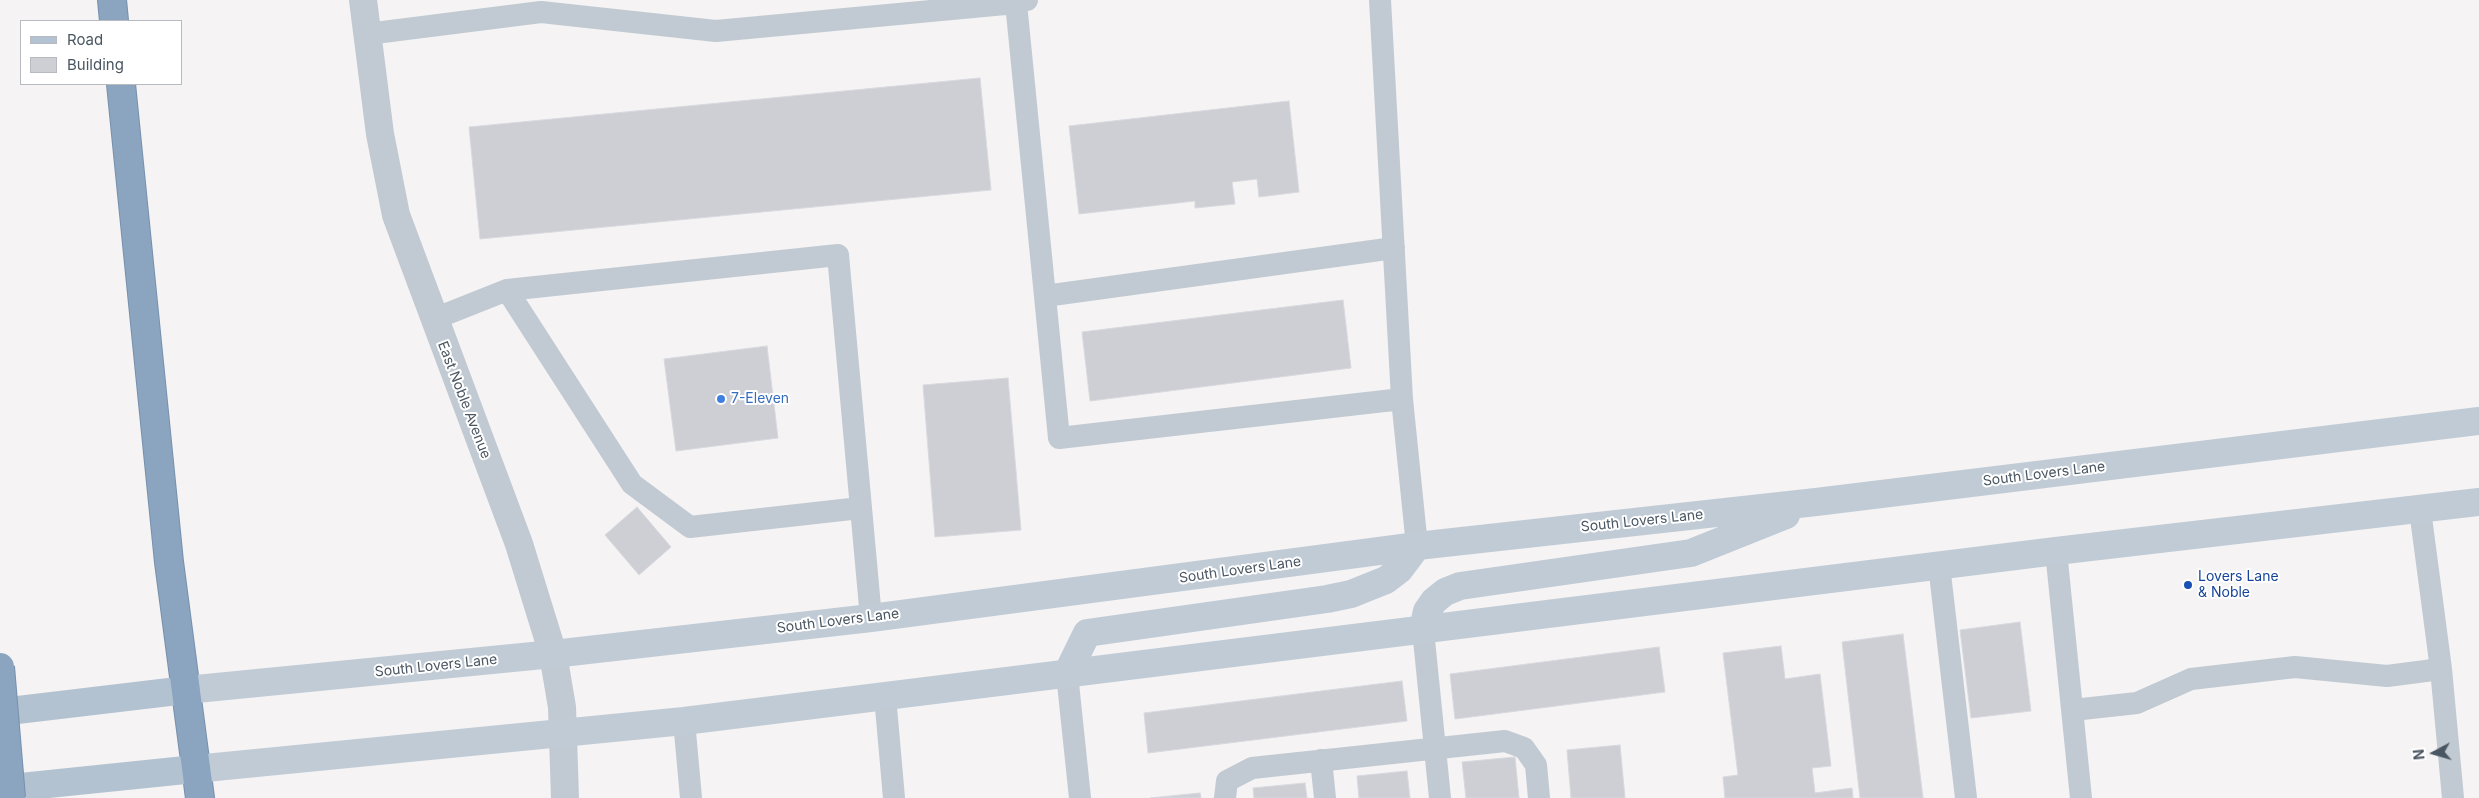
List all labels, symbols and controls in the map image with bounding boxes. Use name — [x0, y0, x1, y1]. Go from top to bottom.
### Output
legend — [20, 20, 182, 85]
text: Road — [67, 30, 103, 49]
text: Building — [67, 55, 124, 74]
street label: East Noble Avenue — [434, 339, 494, 461]
place label: 7-Eleven — [731, 391, 789, 407]
marker: 7-Eleven — [715, 393, 727, 405]
street label: South Lovers Lane — [1982, 458, 2106, 490]
street label: South Lovers Lane — [1580, 506, 1704, 536]
street label: South Lovers Lane — [1178, 553, 1302, 587]
place label: Lovers Lane & Noble — [2198, 569, 2279, 602]
marker: Lovers Lane & Noble — [2182, 579, 2194, 591]
street label: South Lovers Lane — [776, 605, 900, 637]
street label: South Lovers Lane — [374, 651, 498, 681]
north arrow — [2409, 728, 2459, 778]
text: N — [2410, 748, 2428, 761]

